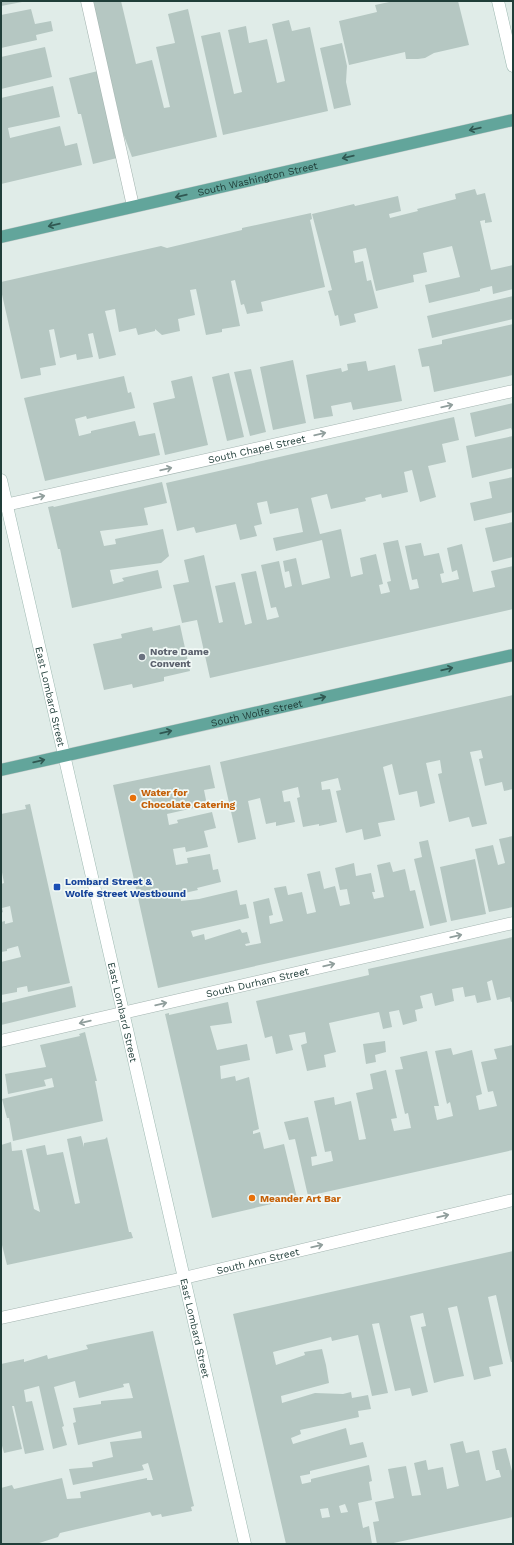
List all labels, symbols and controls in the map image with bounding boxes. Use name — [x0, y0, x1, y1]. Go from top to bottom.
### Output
one-way arrow — [469, 125, 482, 133]
one-way arrow — [342, 154, 355, 162]
street label: South Washington Street — [196, 160, 319, 198]
one-way arrow — [174, 192, 187, 200]
one-way arrow — [48, 221, 61, 229]
one-way arrow — [440, 401, 453, 409]
one-way arrow — [313, 430, 326, 438]
street label: South Chapel Street — [207, 433, 307, 465]
one-way arrow — [159, 465, 172, 472]
one-way arrow — [32, 493, 45, 501]
street label: East Lombard Street — [33, 646, 67, 748]
place label: Notre Dame Convent — [150, 646, 209, 669]
marker: Notre Dame Convent — [137, 652, 147, 662]
one-way arrow — [440, 665, 453, 673]
one-way arrow — [313, 693, 326, 701]
street label: South Wolfe Street — [210, 697, 304, 729]
one-way arrow — [159, 728, 172, 736]
one-way arrow — [32, 756, 45, 764]
place label: Water for Chocolate Catering — [141, 787, 236, 810]
marker: Water for Chocolate Catering — [128, 793, 138, 803]
place label: Lombard Street & Wolfe Street Westbound — [65, 876, 186, 899]
marker: Lombard Street & Wolfe Street Westbound — [52, 882, 62, 892]
one-way arrow — [449, 932, 462, 940]
street label: East Lombard Street — [106, 961, 140, 1064]
one-way arrow — [322, 961, 335, 969]
street label: South Durham Street — [205, 965, 311, 1000]
one-way arrow — [154, 999, 167, 1007]
one-way arrow — [79, 1018, 92, 1026]
marker: Meander Art Bar — [247, 1193, 257, 1203]
place label: Meander Art Bar — [260, 1193, 342, 1204]
one-way arrow — [437, 1212, 450, 1220]
one-way arrow — [310, 1242, 323, 1249]
street label: South Ann Street — [215, 1246, 301, 1276]
street label: East Lombard Street — [178, 1277, 212, 1380]

